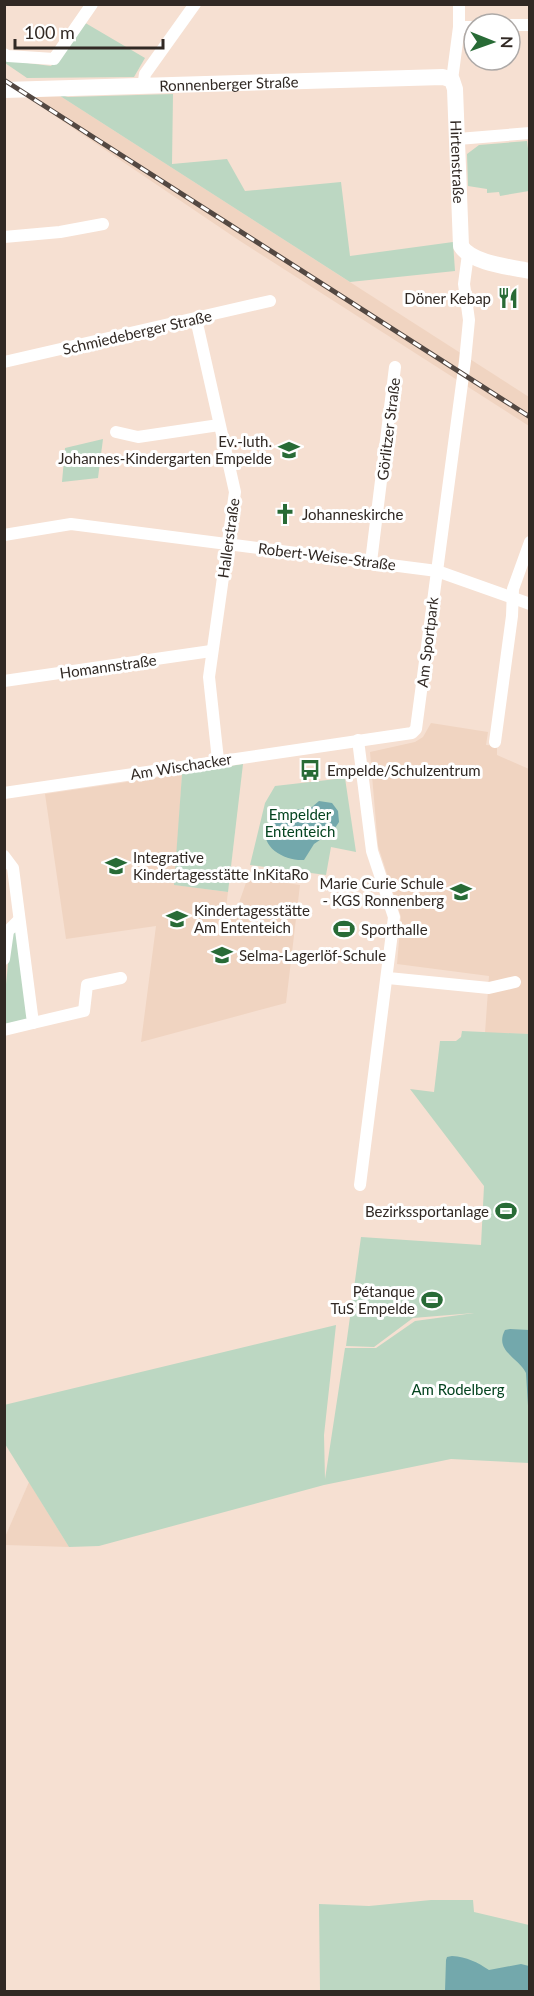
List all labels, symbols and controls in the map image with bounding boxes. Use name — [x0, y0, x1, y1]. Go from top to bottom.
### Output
scale bar — [15, 12, 164, 50]
north arrow — [462, 12, 522, 72]
text: 100 m — [24, 21, 75, 43]
text: N — [498, 36, 517, 49]
street label: Ronnenberger Straße — [159, 72, 299, 94]
street label: Hirtenstraße — [447, 120, 468, 204]
restaurant icon: Döner Kebap — [496, 286, 520, 310]
place label: Döner Kebap — [404, 289, 491, 307]
street label: Schmiedeberger Straße — [61, 306, 213, 358]
street label: Görlitzer Straße — [373, 376, 403, 481]
place label: Ev.-luth. Johannes-Kindergarten Empelde — [58, 432, 272, 467]
school or university icon: Ev.-luth. Johannes-Kindergarten Empelde — [277, 438, 301, 462]
street label: Hallerstraße — [213, 497, 243, 579]
church icon: Johanneskirche — [273, 502, 297, 526]
place label: Johanneskirche — [302, 505, 403, 523]
street label: Robert-Weise-Straße — [257, 539, 397, 573]
street label: Am Sportpark — [413, 595, 442, 688]
street label: Homannstraße — [58, 650, 158, 682]
street label: Am Wischacker — [129, 749, 234, 783]
bus stop icon: Empelde/Schulzentrum — [298, 758, 322, 782]
place label: Empelde/Schulzentrum — [327, 761, 481, 779]
park label: Empelder Ententeich — [265, 805, 335, 840]
place label: Integrative Kindertagesstätte InKitaRo — [133, 848, 309, 883]
school or university icon: Integrative Kindertagesstätte InKitaRo — [104, 854, 128, 878]
place label: Marie Curie Schule - KGS Ronnenberg — [319, 874, 444, 909]
school or university icon: Marie Curie Schule - KGS Ronnenberg — [449, 880, 473, 904]
place label: Kindertagesstätte Am Ententeich — [194, 901, 310, 936]
school or university icon: Kindertagesstätte Am Ententeich — [165, 907, 189, 931]
sports icon: Sporthalle — [332, 917, 356, 941]
place label: Sporthalle — [361, 920, 428, 938]
school or university icon: Selma-Lagerlöf-Schule — [210, 943, 234, 967]
place label: Selma-Lagerlöf-Schule — [239, 946, 386, 964]
sports icon: Bezirkssportanlage — [494, 1199, 518, 1223]
place label: Bezirkssportanlage — [365, 1202, 489, 1220]
place label: Pétanque TuS Empelde — [330, 1282, 415, 1317]
sports icon: Pétanque TuS Empelde — [420, 1288, 444, 1312]
park label: Am Rodelberg — [412, 1380, 505, 1398]

